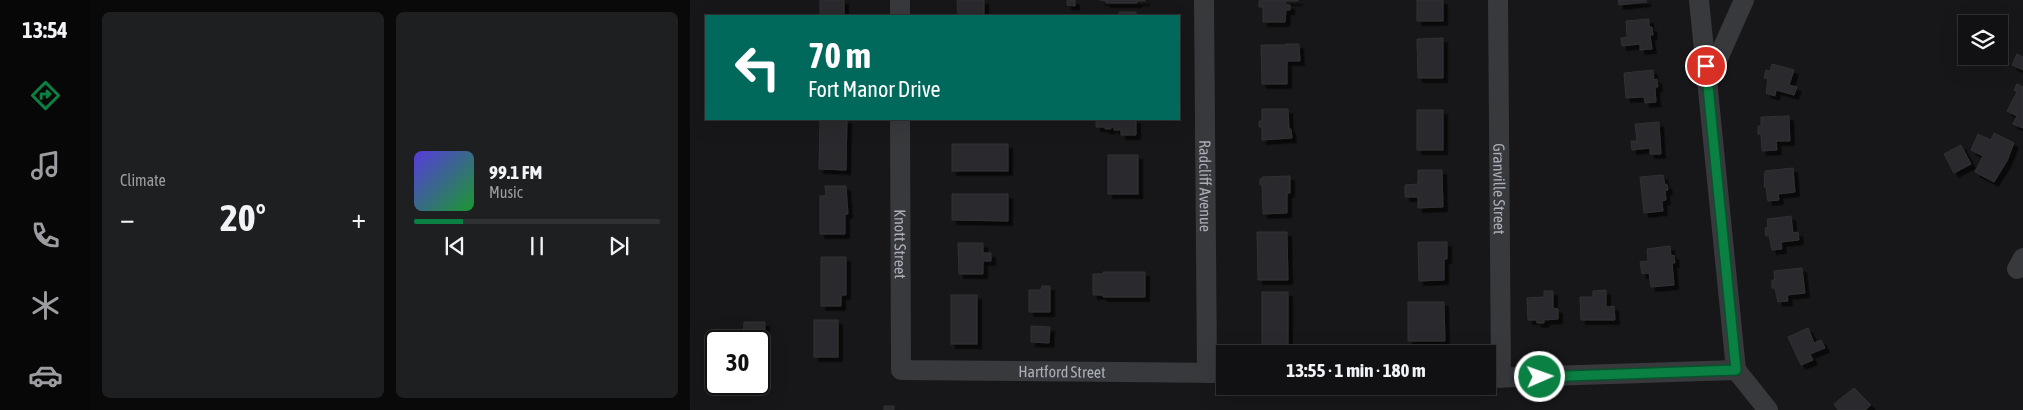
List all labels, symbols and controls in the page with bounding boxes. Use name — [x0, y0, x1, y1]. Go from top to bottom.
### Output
map controls — [1958, 15, 2008, 65]
button: layers — [1958, 15, 2008, 65]
text: 13:54 — [22, 17, 68, 43]
icon: left — [725, 35, 790, 100]
text: 70 m — [808, 35, 871, 75]
pin — [1685, 45, 1727, 87]
icon: arrive — [1692, 52, 1720, 80]
text: Fort Manor Drive — [808, 76, 941, 102]
icon: directions — [28, 78, 63, 113]
street label: Radcliff Avenue — [1196, 140, 1215, 232]
street label: Granville Street — [1490, 143, 1509, 235]
icon: music — [28, 148, 63, 183]
text: 99.1 FM — [489, 161, 542, 183]
text: Climate — [120, 171, 166, 189]
text: Music — [489, 183, 523, 201]
text: 20° — [220, 196, 266, 239]
text: − — [120, 202, 135, 234]
text: + — [351, 202, 366, 234]
street label: Knott Street — [891, 209, 910, 279]
icon: phone — [28, 218, 63, 253]
icon: previous — [441, 232, 469, 260]
icon: pause — [523, 232, 551, 260]
icon: next — [605, 232, 633, 260]
icon: climate — [28, 288, 63, 323]
speed limit sign: 30 — [705, 330, 770, 395]
position arrow — [1513, 350, 1565, 402]
icon: car — [28, 358, 63, 393]
text: 13:55 · 1 min · 180 m — [1286, 359, 1426, 381]
street label: Hartford Street — [1018, 362, 1106, 381]

